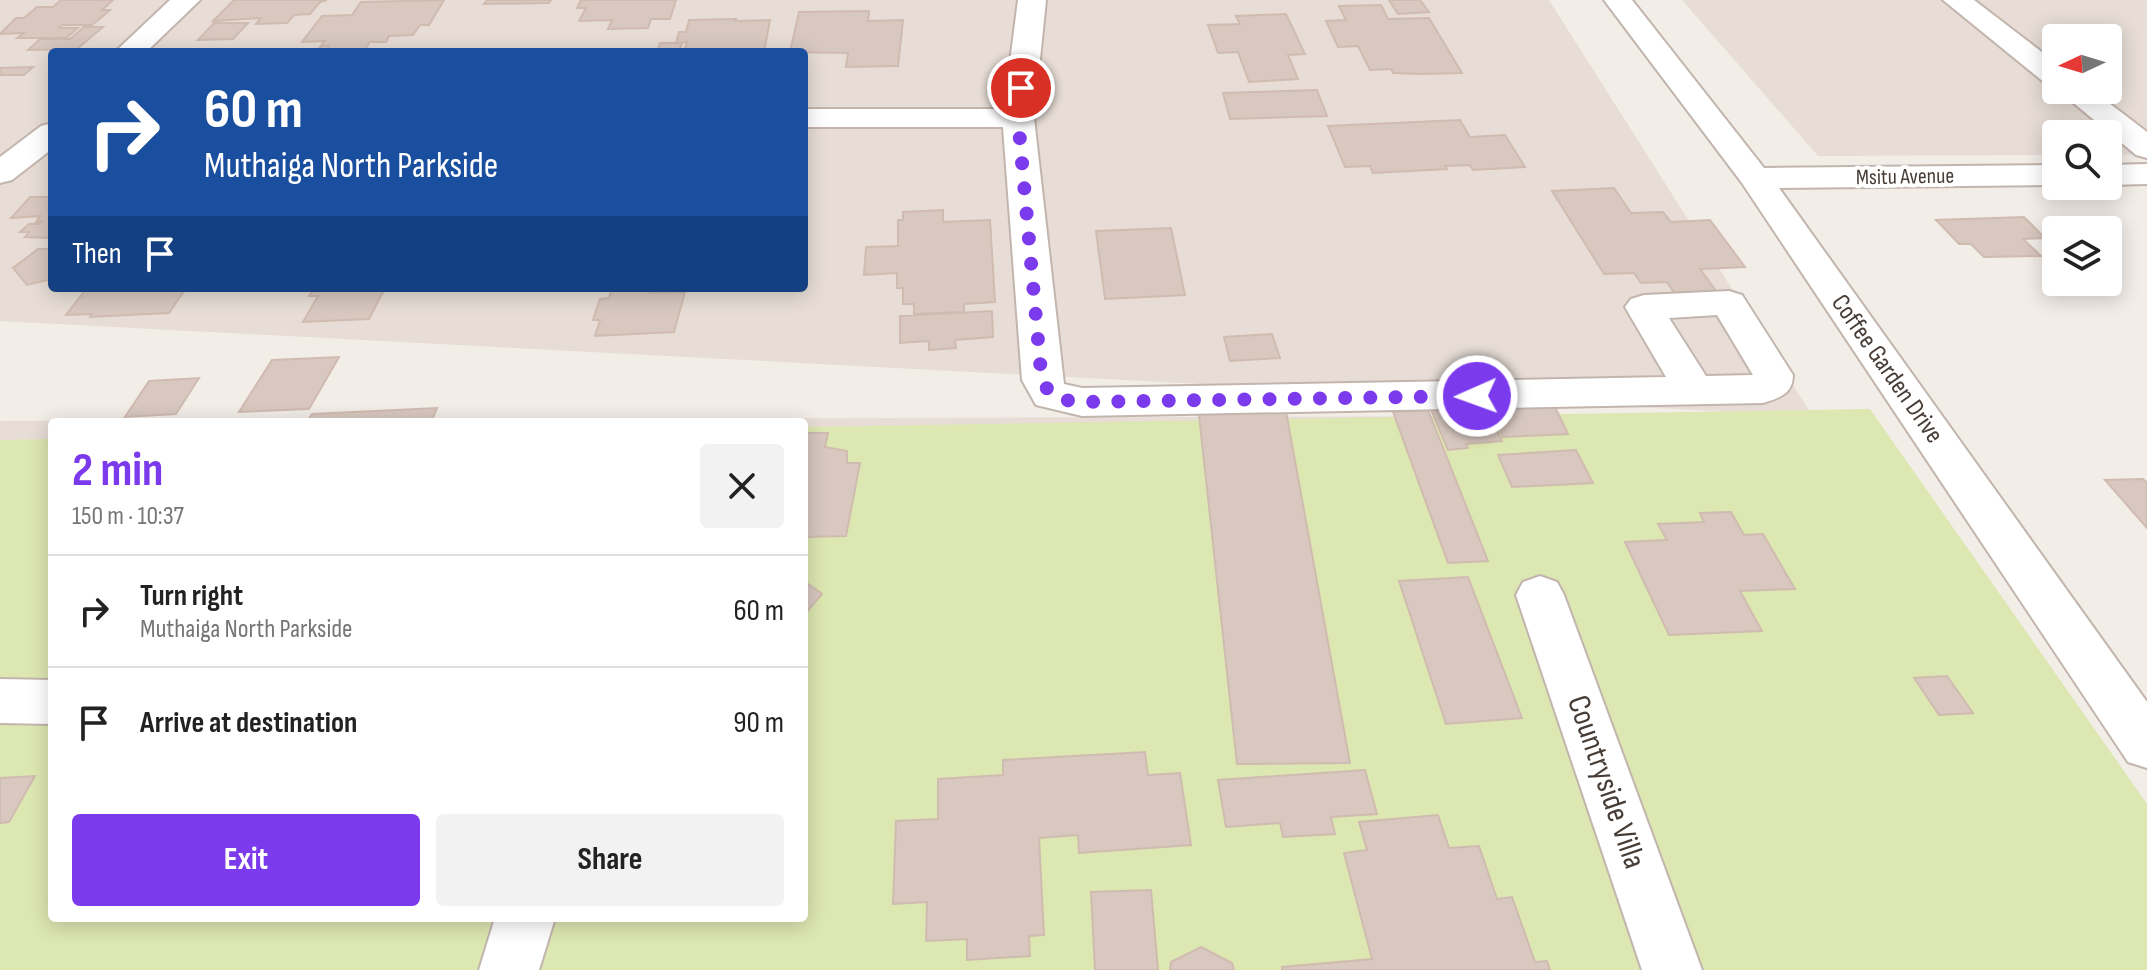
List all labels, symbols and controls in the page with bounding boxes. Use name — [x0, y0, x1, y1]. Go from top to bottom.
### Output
north arrow — [2042, 24, 2122, 104]
map controls — [2042, 24, 2122, 296]
pin — [987, 54, 1055, 122]
icon: arrive — [999, 66, 1043, 110]
text: 60 m — [204, 77, 303, 144]
icon: right — [72, 80, 176, 184]
button: search — [2042, 120, 2122, 200]
text: Muthaiga North Parkside — [204, 145, 498, 188]
street label: Msitu Avenue — [1856, 163, 1954, 191]
button: layers — [2042, 216, 2122, 296]
icon: arrive — [138, 232, 182, 276]
text: Then — [72, 236, 122, 272]
street label: Coffee Garden Drive — [1824, 289, 1950, 449]
position arrow — [1435, 354, 1519, 438]
text: 2 min — [72, 442, 163, 499]
button: close — [700, 444, 784, 528]
text: 150 m · 10:37 — [72, 501, 184, 532]
text: Turn right — [140, 578, 243, 614]
icon: right — [72, 589, 116, 633]
text: 60 m — [733, 593, 784, 629]
text: Muthaiga North Parkside — [140, 614, 353, 645]
street label: Countryside Villa — [1558, 690, 1654, 874]
icon: arrive — [72, 701, 116, 745]
text: Arrive at destination — [140, 705, 357, 741]
text: 90 m — [733, 705, 784, 741]
button: Exit — [72, 814, 420, 906]
button: Share — [436, 814, 784, 906]

